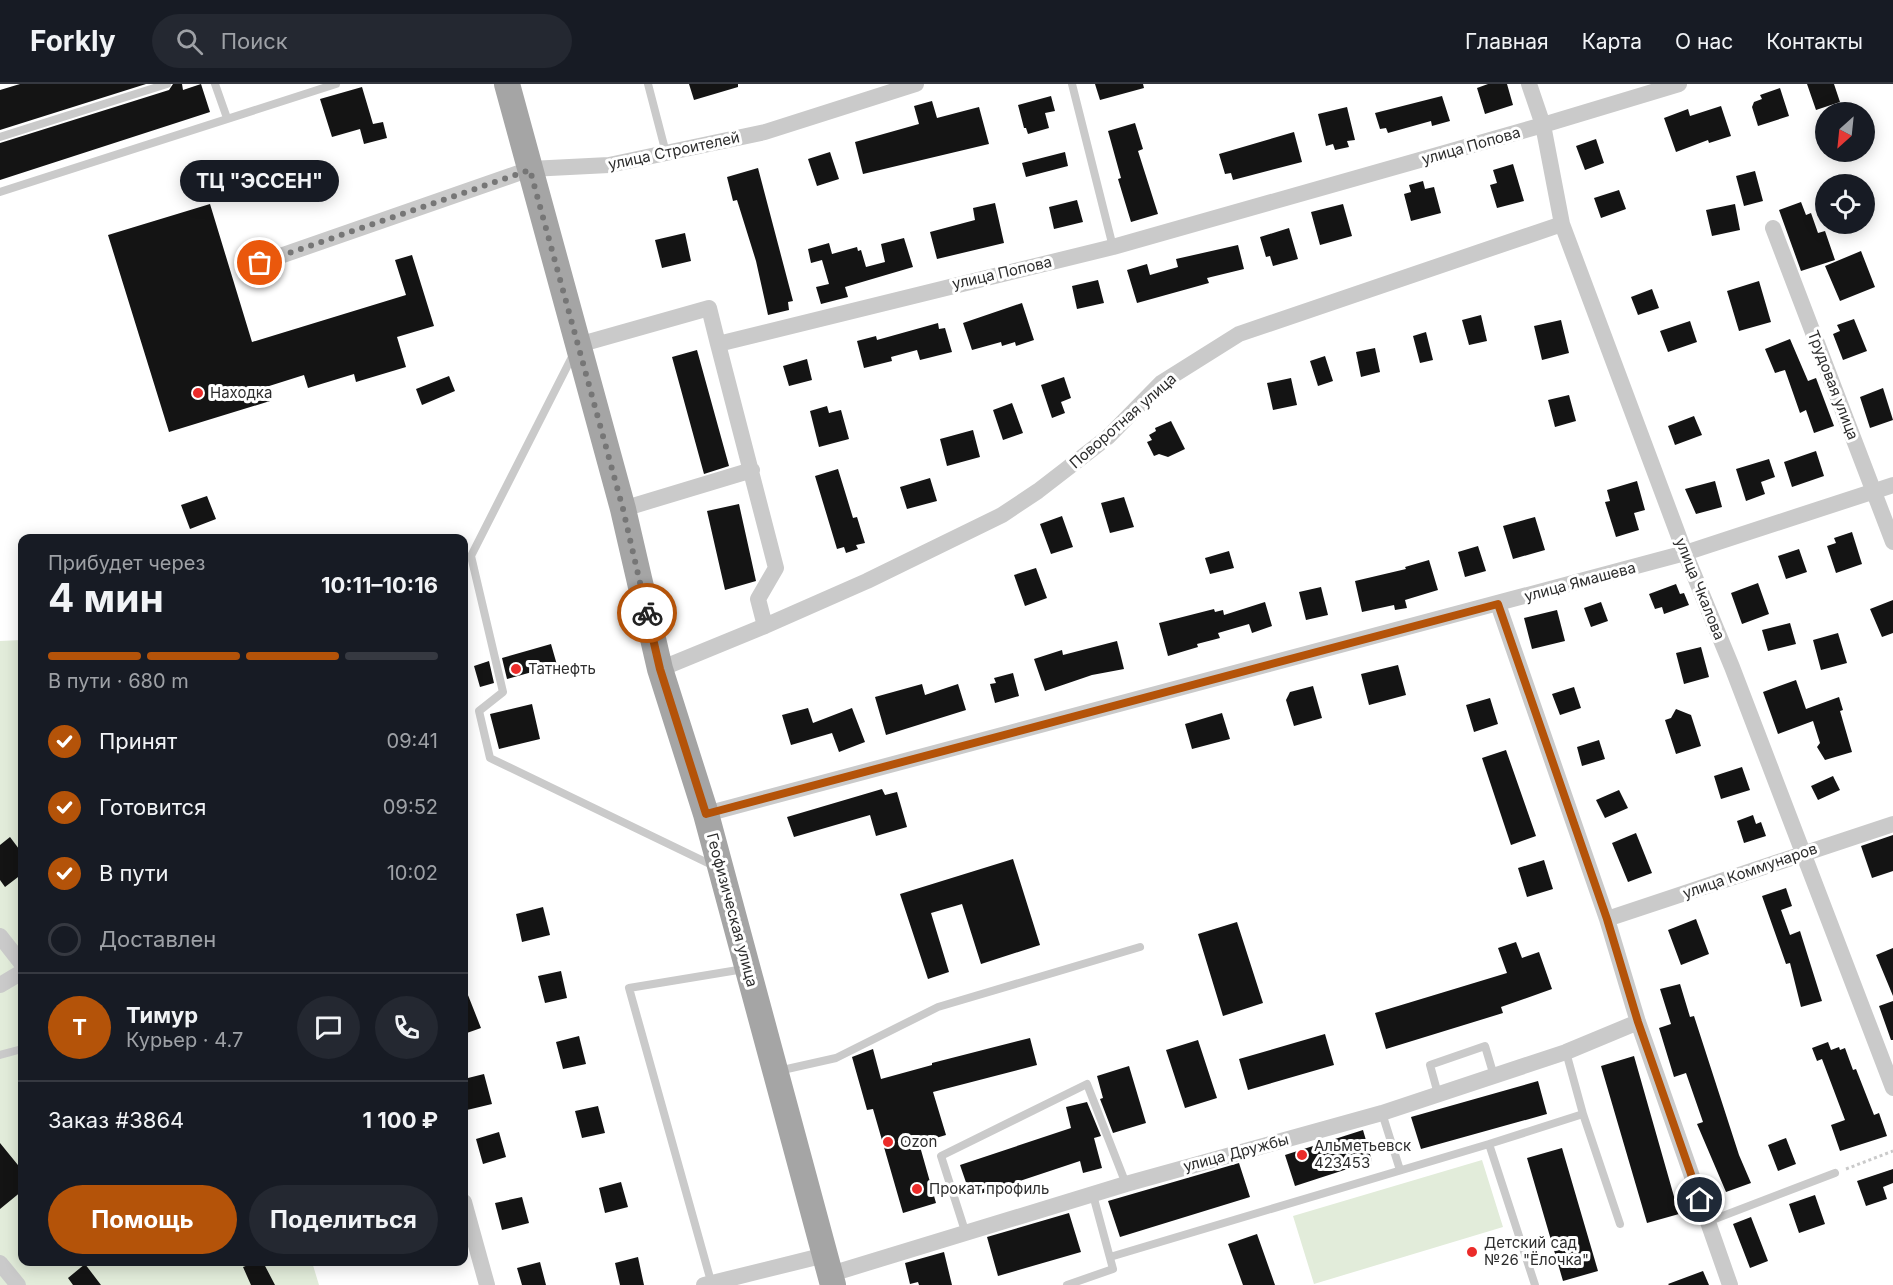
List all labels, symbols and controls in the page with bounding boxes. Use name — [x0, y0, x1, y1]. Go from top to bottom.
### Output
search box — [152, 14, 572, 68]
text: Forkly — [30, 24, 116, 58]
icon: search — [173, 25, 206, 58]
text: Поиск — [221, 28, 288, 54]
text: Главная — [1465, 29, 1549, 54]
text: Карта — [1582, 29, 1642, 54]
text: О нас — [1675, 29, 1733, 54]
text: Контакты — [1766, 29, 1863, 54]
north arrow — [1815, 102, 1875, 162]
map controls — [1815, 102, 1875, 234]
street label: улица Попова — [1419, 122, 1522, 169]
street label: улица Строителей — [606, 127, 741, 174]
callout: ТЦ "ЭССЕН" — [180, 161, 340, 203]
text: ТЦ "ЭССЕН" — [196, 169, 323, 193]
button: locate — [1815, 174, 1875, 234]
pin — [234, 237, 285, 288]
icon: bag — [243, 246, 276, 279]
street label: улица Попова — [950, 252, 1054, 293]
street label: Трудовая улица — [1804, 327, 1863, 442]
street label: Поворотная улица — [1065, 369, 1180, 472]
place label: Находка — [210, 383, 272, 402]
marker: Находка — [191, 386, 205, 400]
street label: улица Чкалова — [1671, 535, 1730, 643]
text: Прибудет через — [48, 551, 205, 575]
street label: улица Ямашева — [1522, 558, 1638, 606]
text: 10:11–10:16 — [321, 572, 438, 598]
text: 4 мин — [48, 574, 164, 621]
courier — [617, 583, 677, 643]
icon: bike — [631, 597, 664, 630]
place label: Татнефть — [528, 659, 596, 678]
marker: Татнефть — [509, 662, 523, 676]
text: В пути · 680 m — [48, 669, 189, 693]
icon: check — [48, 725, 81, 758]
text: Принят — [99, 728, 177, 754]
text: 09:41 — [387, 729, 438, 753]
icon: check — [48, 791, 81, 824]
text: Готовится — [99, 794, 206, 820]
text: 09:52 — [383, 795, 438, 819]
street label: Геофизическая улица — [703, 831, 762, 989]
street label: улица Коммунаров — [1680, 839, 1820, 902]
icon: check — [48, 857, 81, 890]
text: В пути — [99, 860, 168, 886]
text: 10:02 — [387, 861, 438, 885]
text: Доставлен — [99, 926, 216, 952]
button: chat — [297, 996, 360, 1059]
button: phone — [375, 996, 438, 1059]
text: Тимур — [126, 1002, 198, 1028]
text: Т — [72, 1014, 87, 1040]
text: Курьер · 4.7 — [126, 1028, 243, 1052]
text: Заказ #3864 — [48, 1107, 184, 1133]
text: 1 100 ₽ — [363, 1107, 438, 1133]
street label: улица Дружбы — [1181, 1129, 1291, 1176]
place label: Ozon — [900, 1132, 937, 1151]
marker: Ozon — [881, 1135, 895, 1149]
place label: Альметьевск 423453 — [1314, 1136, 1411, 1172]
marker: Альметьевск 423453 — [1295, 1148, 1309, 1162]
pin — [1674, 1174, 1725, 1225]
place label: Прокат профиль — [929, 1179, 1049, 1198]
marker: Прокат профиль — [910, 1182, 924, 1196]
icon: home — [1683, 1183, 1716, 1216]
button: Помощь — [48, 1185, 237, 1254]
button: Поделиться — [249, 1185, 438, 1254]
place label: Детский сад №26 "Ёлочка" — [1484, 1233, 1589, 1269]
marker: Детский сад №26 "Ёлочка" — [1465, 1245, 1479, 1259]

